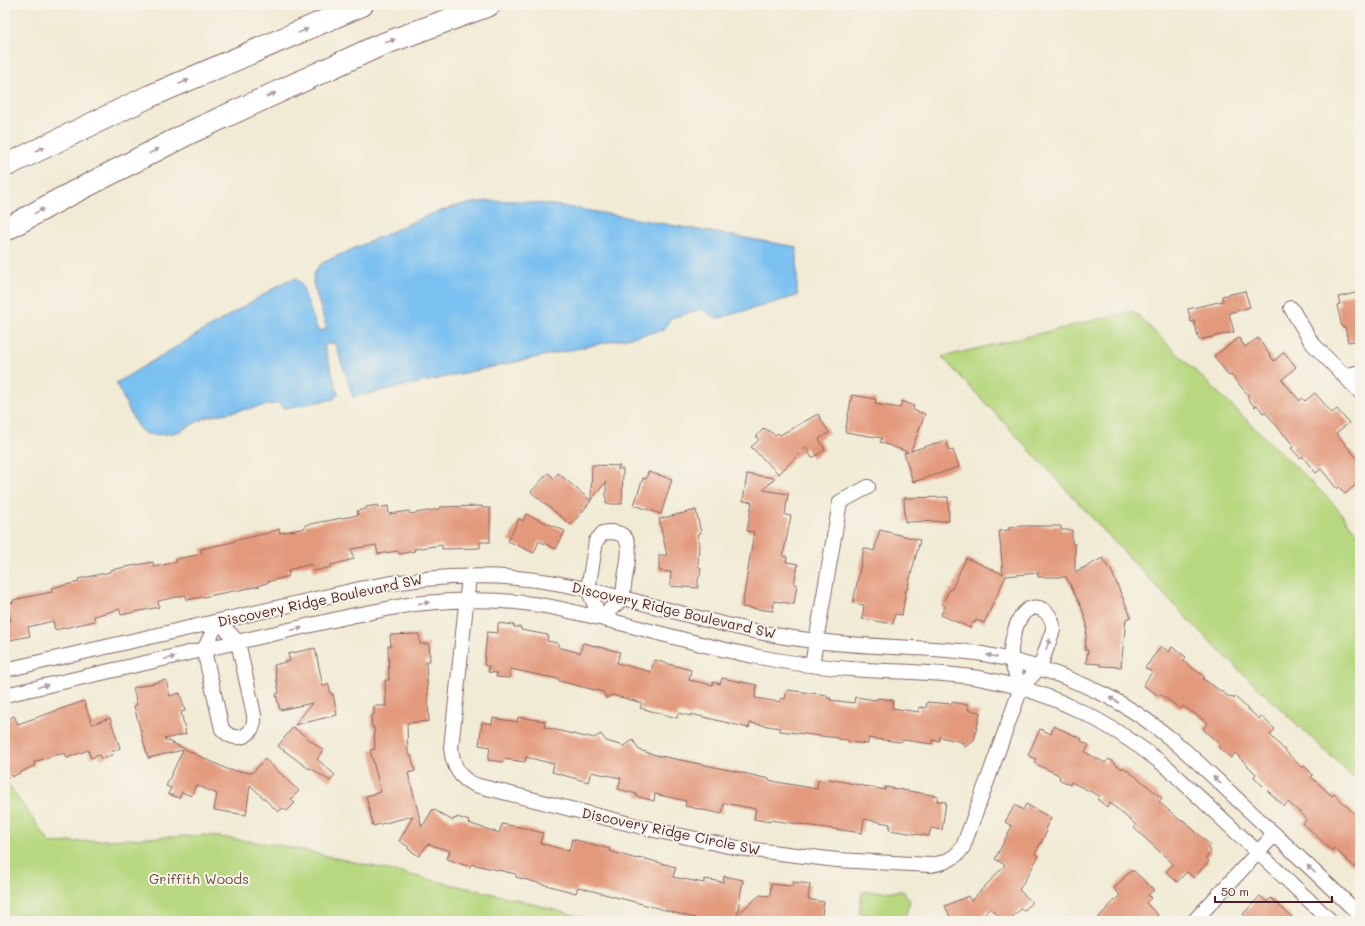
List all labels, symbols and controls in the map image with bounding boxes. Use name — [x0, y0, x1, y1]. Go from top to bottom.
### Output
one-way arrow — [297, 27, 309, 34]
one-way arrow — [384, 38, 396, 44]
one-way arrow — [178, 79, 189, 85]
one-way arrow — [266, 92, 277, 98]
one-way arrow — [34, 146, 46, 152]
one-way arrow — [148, 148, 160, 154]
one-way arrow — [33, 208, 45, 215]
street label: Discovery Ridge Boulevard SW — [216, 569, 424, 631]
street label: Discovery Ridge Boulevard SW — [570, 577, 778, 643]
one-way arrow — [418, 600, 430, 606]
one-way arrow — [290, 625, 303, 631]
one-way arrow — [1046, 637, 1052, 649]
one-way arrow — [986, 652, 999, 658]
one-way arrow — [164, 654, 176, 660]
one-way arrow — [37, 683, 49, 689]
one-way arrow — [1108, 697, 1120, 704]
one-way arrow — [1212, 775, 1222, 784]
street label: Discovery Ridge Circle SW — [580, 803, 762, 859]
one-way arrow — [1306, 864, 1316, 873]
park label: Griffith Woods — [149, 869, 249, 888]
scale bar — [1215, 878, 1332, 904]
text: 50 m — [1221, 883, 1249, 899]

